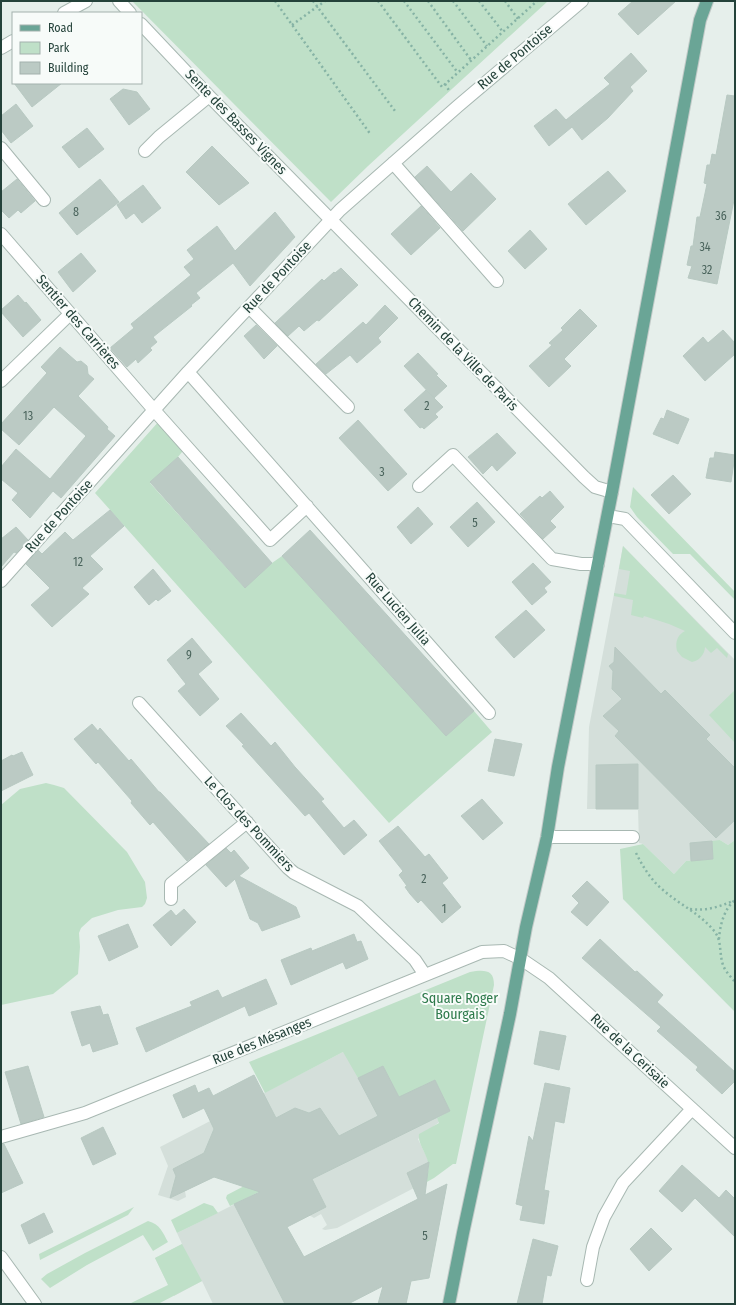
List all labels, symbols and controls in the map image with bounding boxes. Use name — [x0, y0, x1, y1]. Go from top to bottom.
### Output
legend — [12, 12, 142, 84]
text: Road — [48, 21, 73, 35]
street label: Rue de Pontoise — [474, 21, 556, 93]
text: Park — [48, 41, 70, 55]
text: Building — [48, 61, 89, 75]
street label: Sente des Basses Vignes — [181, 66, 291, 178]
house number: 8 — [73, 205, 79, 219]
house number: 36 — [715, 209, 727, 223]
street label: Rue de Pontoise — [239, 237, 315, 317]
house number: 34 — [699, 240, 711, 254]
house number: 32 — [702, 263, 712, 277]
street label: Sentier des Carrières — [32, 271, 124, 373]
street label: Chemin de la Ville de Paris — [404, 294, 522, 414]
house number: 2 — [424, 399, 430, 413]
house number: 13 — [23, 409, 33, 423]
house number: 3 — [379, 465, 385, 479]
street label: Rue de Pontoise — [22, 476, 96, 556]
house number: 5 — [472, 516, 478, 530]
house number: 12 — [73, 555, 83, 569]
street label: Rue Lucien Julia — [362, 569, 434, 649]
house number: 9 — [186, 648, 192, 662]
street label: Le Clos des Pommiers — [201, 773, 297, 875]
house number: 2 — [421, 872, 427, 886]
house number: 1 — [442, 902, 446, 916]
park label: Square Roger Bourgais — [422, 990, 498, 1023]
street label: Rue de la Cerisaie — [587, 1010, 673, 1092]
street label: Rue des Mésanges — [210, 1013, 314, 1069]
house number: 5 — [422, 1229, 428, 1243]

